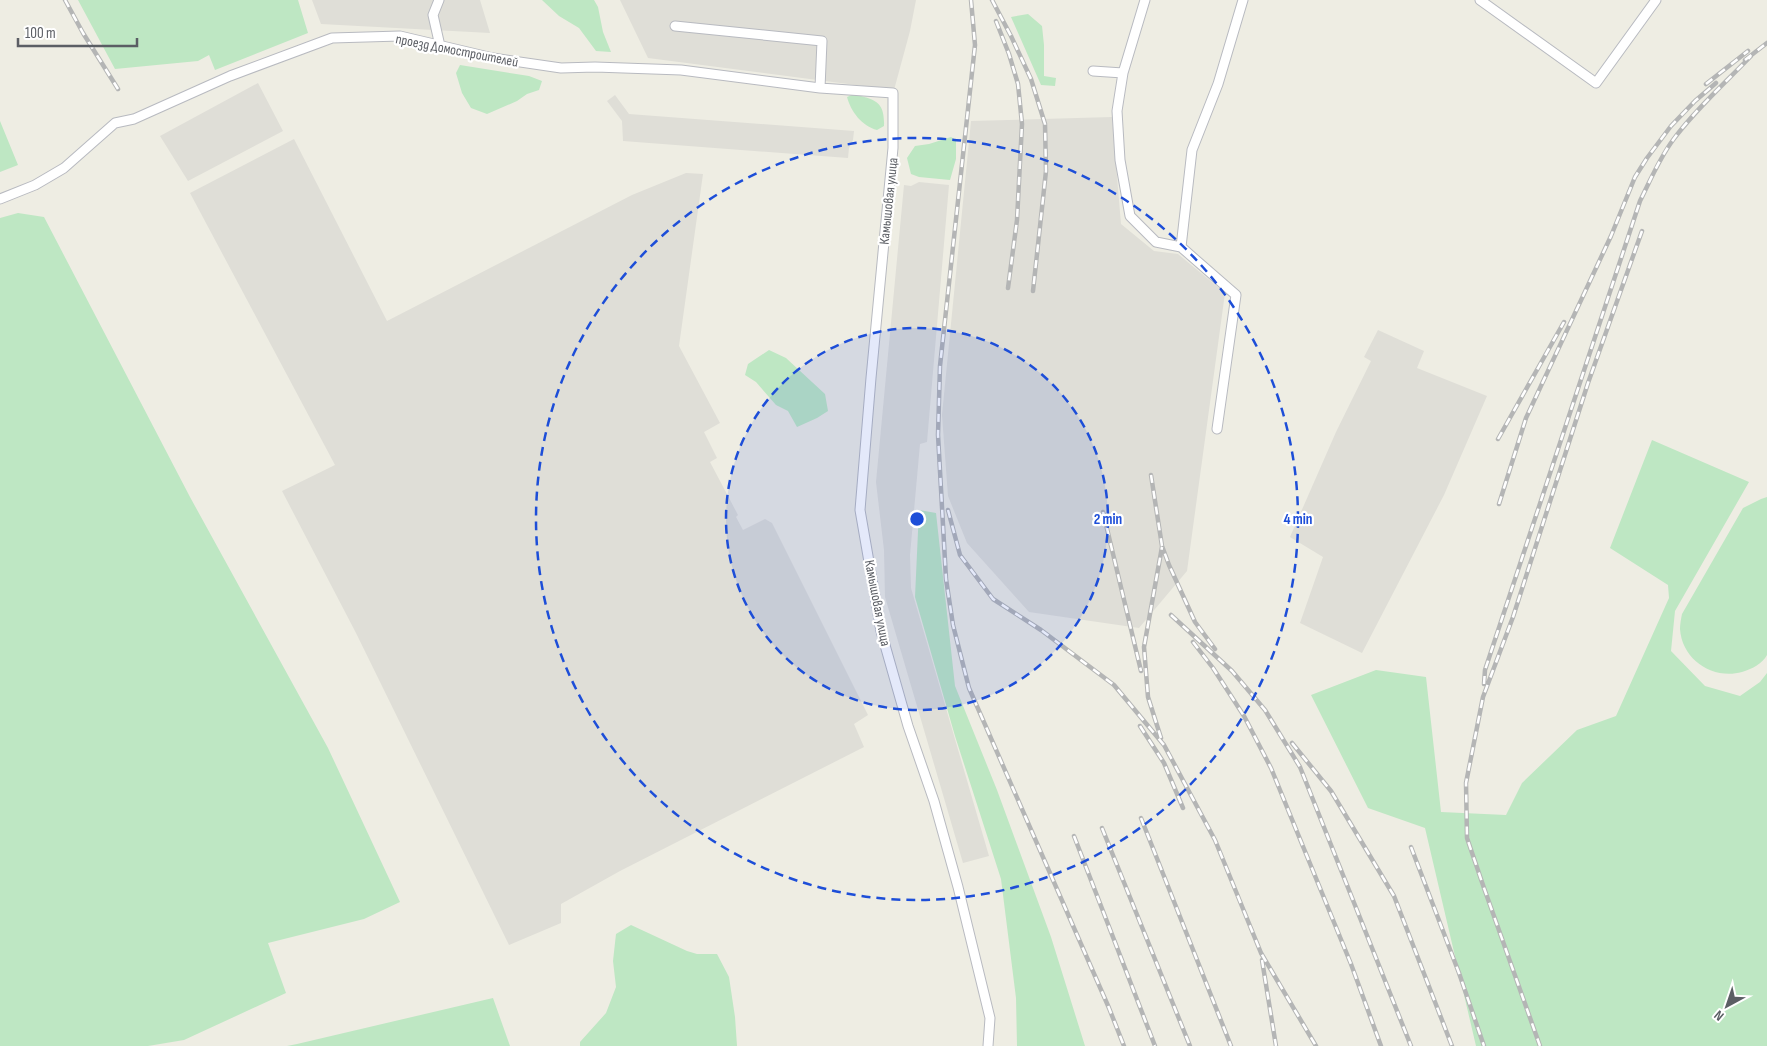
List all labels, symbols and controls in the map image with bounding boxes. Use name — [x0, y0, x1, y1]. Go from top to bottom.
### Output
scale bar — [18, 15, 136, 47]
text: 100 m — [25, 24, 56, 43]
street label: проезд Домостроителей — [394, 30, 520, 71]
street label: Камышовая улица — [875, 157, 902, 245]
centre of rings — [908, 510, 926, 528]
text: 2 min — [1094, 510, 1122, 529]
text: 4 min — [1284, 510, 1312, 529]
street label: Камышовая улица — [861, 559, 894, 648]
north arrow — [1702, 981, 1752, 1031]
text: N — [1711, 1007, 1727, 1024]

